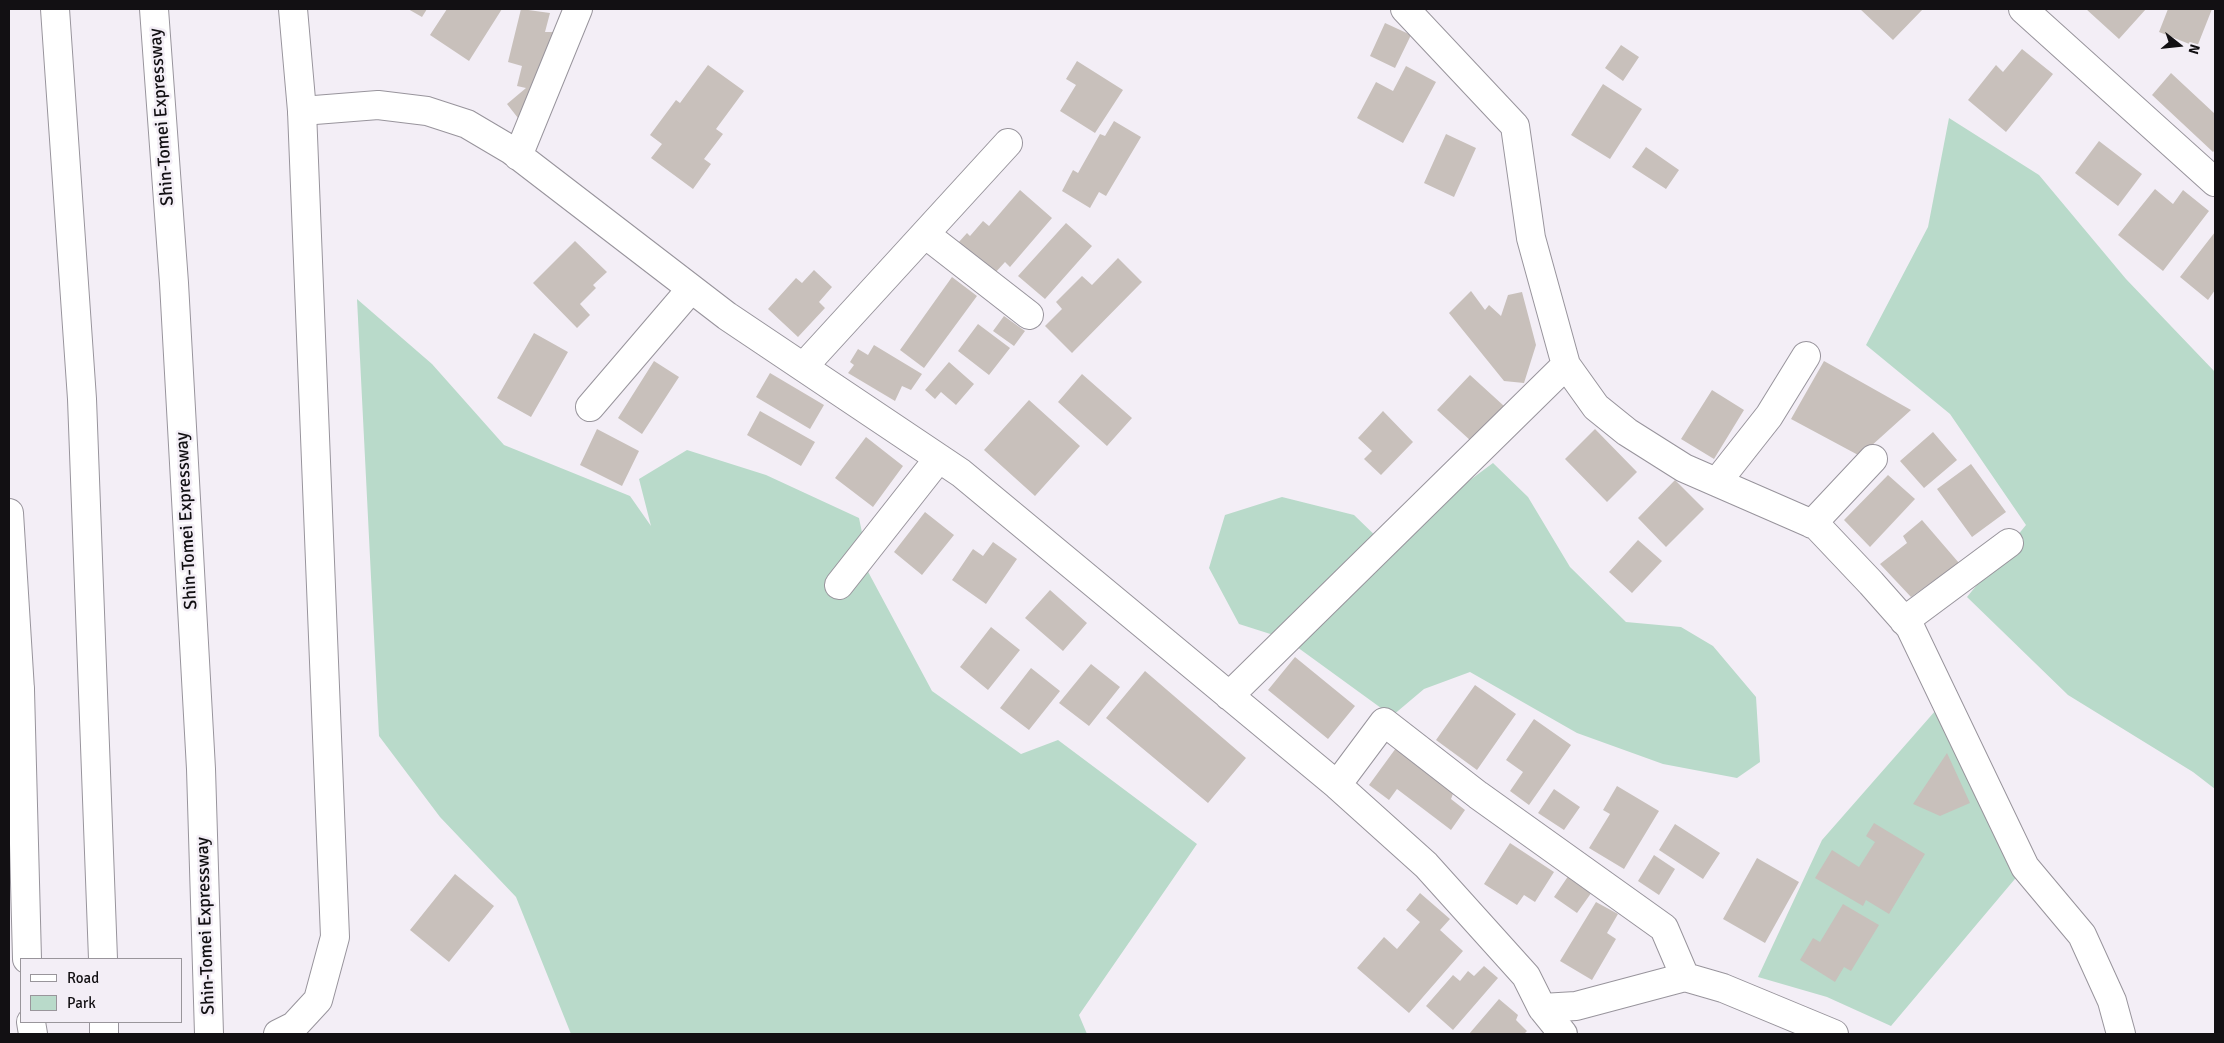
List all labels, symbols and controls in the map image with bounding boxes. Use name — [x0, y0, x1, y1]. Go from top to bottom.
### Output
north arrow — [2154, 20, 2204, 70]
street label: Shin-Tomei Expressway — [145, 27, 179, 207]
text: N — [2184, 42, 2203, 56]
street label: Shin-Tomei Expressway — [172, 432, 202, 610]
street label: Shin-Tomei Expressway — [192, 837, 220, 1015]
legend — [20, 958, 182, 1023]
text: Road — [67, 969, 99, 987]
text: Park — [67, 994, 96, 1012]

